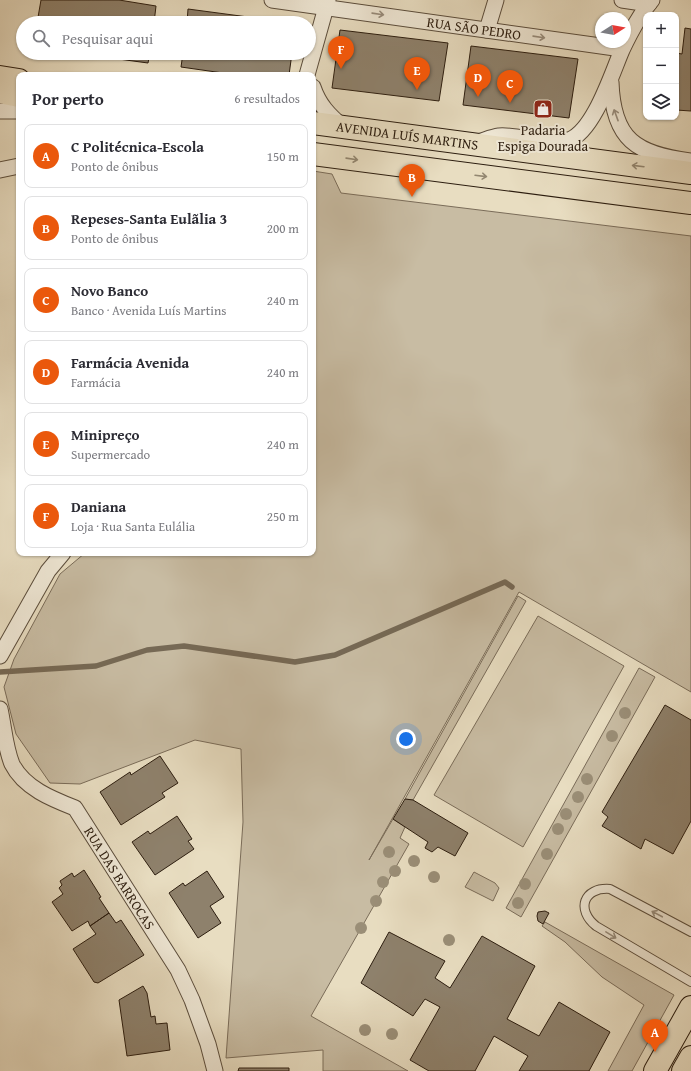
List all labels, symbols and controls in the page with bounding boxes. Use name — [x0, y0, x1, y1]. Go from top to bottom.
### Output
one-way arrow — [371, 10, 384, 18]
street label: RUA SÃO PEDRO — [426, 12, 522, 45]
north arrow — [595, 12, 631, 48]
map controls — [643, 12, 679, 120]
button: + — [643, 12, 679, 48]
search box — [16, 16, 316, 60]
icon: search — [30, 27, 52, 49]
text: Pesquisar aqui — [62, 28, 153, 49]
one-way arrow — [533, 33, 546, 41]
pin: F — [328, 36, 354, 69]
button: − — [643, 48, 679, 84]
pin: E — [404, 57, 430, 90]
pin: D — [465, 64, 491, 97]
pin: C — [497, 70, 523, 103]
button: layers — [643, 84, 679, 120]
text: Por perto — [32, 86, 104, 111]
text: 6 resultados — [234, 89, 300, 108]
shop icon: Padaria Espiga Dourada — [532, 98, 554, 120]
one-way arrow — [611, 110, 619, 122]
street label: AVENIDA LUÍS MARTINS — [335, 116, 480, 155]
place label: Padaria Espiga Dourada — [498, 120, 589, 156]
text: C Politécnica-Escola — [71, 136, 204, 157]
text: A — [42, 147, 50, 166]
text: 150 m — [267, 147, 299, 166]
one-way arrow — [345, 155, 358, 163]
text: Ponto de ônibus — [71, 157, 158, 176]
one-way arrow — [632, 162, 645, 170]
pin: B — [399, 164, 425, 197]
one-way arrow — [474, 172, 487, 180]
text: Repeses-Santa Eulãlia 3 — [71, 208, 227, 229]
text: B — [42, 219, 50, 238]
text: 200 m — [267, 219, 299, 238]
text: Ponto de ônibus — [71, 229, 158, 248]
text: Novo Banco — [71, 280, 148, 301]
text: C — [42, 291, 50, 310]
text: 240 m — [267, 291, 299, 310]
text: Banco · Avenida Luís Martins — [71, 301, 226, 320]
text: Farmácia Avenida — [71, 352, 189, 373]
text: D — [42, 363, 50, 382]
text: 240 m — [267, 363, 299, 382]
text: Farmácia — [71, 373, 121, 392]
text: Minipreço — [71, 424, 140, 445]
text: E — [43, 435, 49, 454]
text: 240 m — [267, 435, 299, 454]
text: Supermercado — [71, 445, 150, 464]
text: Daniana — [71, 496, 126, 517]
text: F — [43, 507, 49, 526]
text: 250 m — [267, 507, 299, 526]
text: Loja · Rua Santa Eulália — [71, 517, 195, 536]
your location — [396, 729, 416, 749]
street label: RUA DAS BARROCAS — [79, 823, 160, 933]
one-way arrow — [651, 909, 663, 917]
one-way arrow — [605, 932, 617, 940]
pin: A — [642, 1019, 668, 1052]

